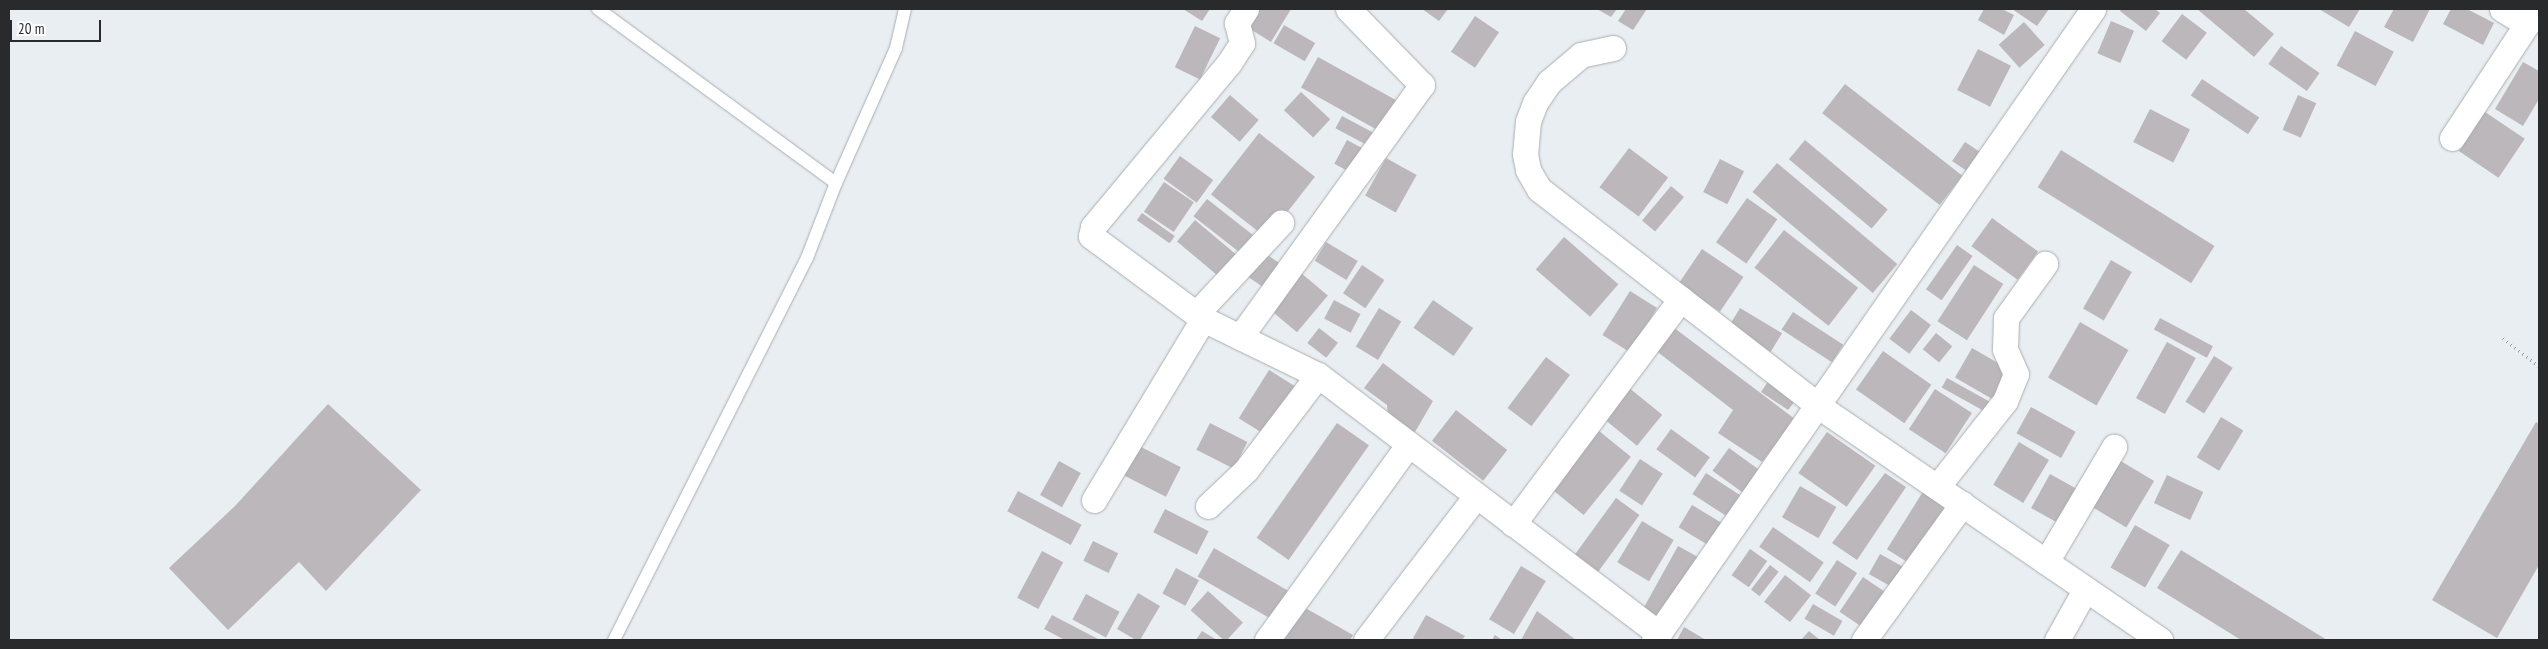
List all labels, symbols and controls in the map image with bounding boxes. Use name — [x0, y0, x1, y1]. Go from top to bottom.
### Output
scale bar — [12, 10, 104, 42]
text: 20 m — [18, 19, 44, 38]

